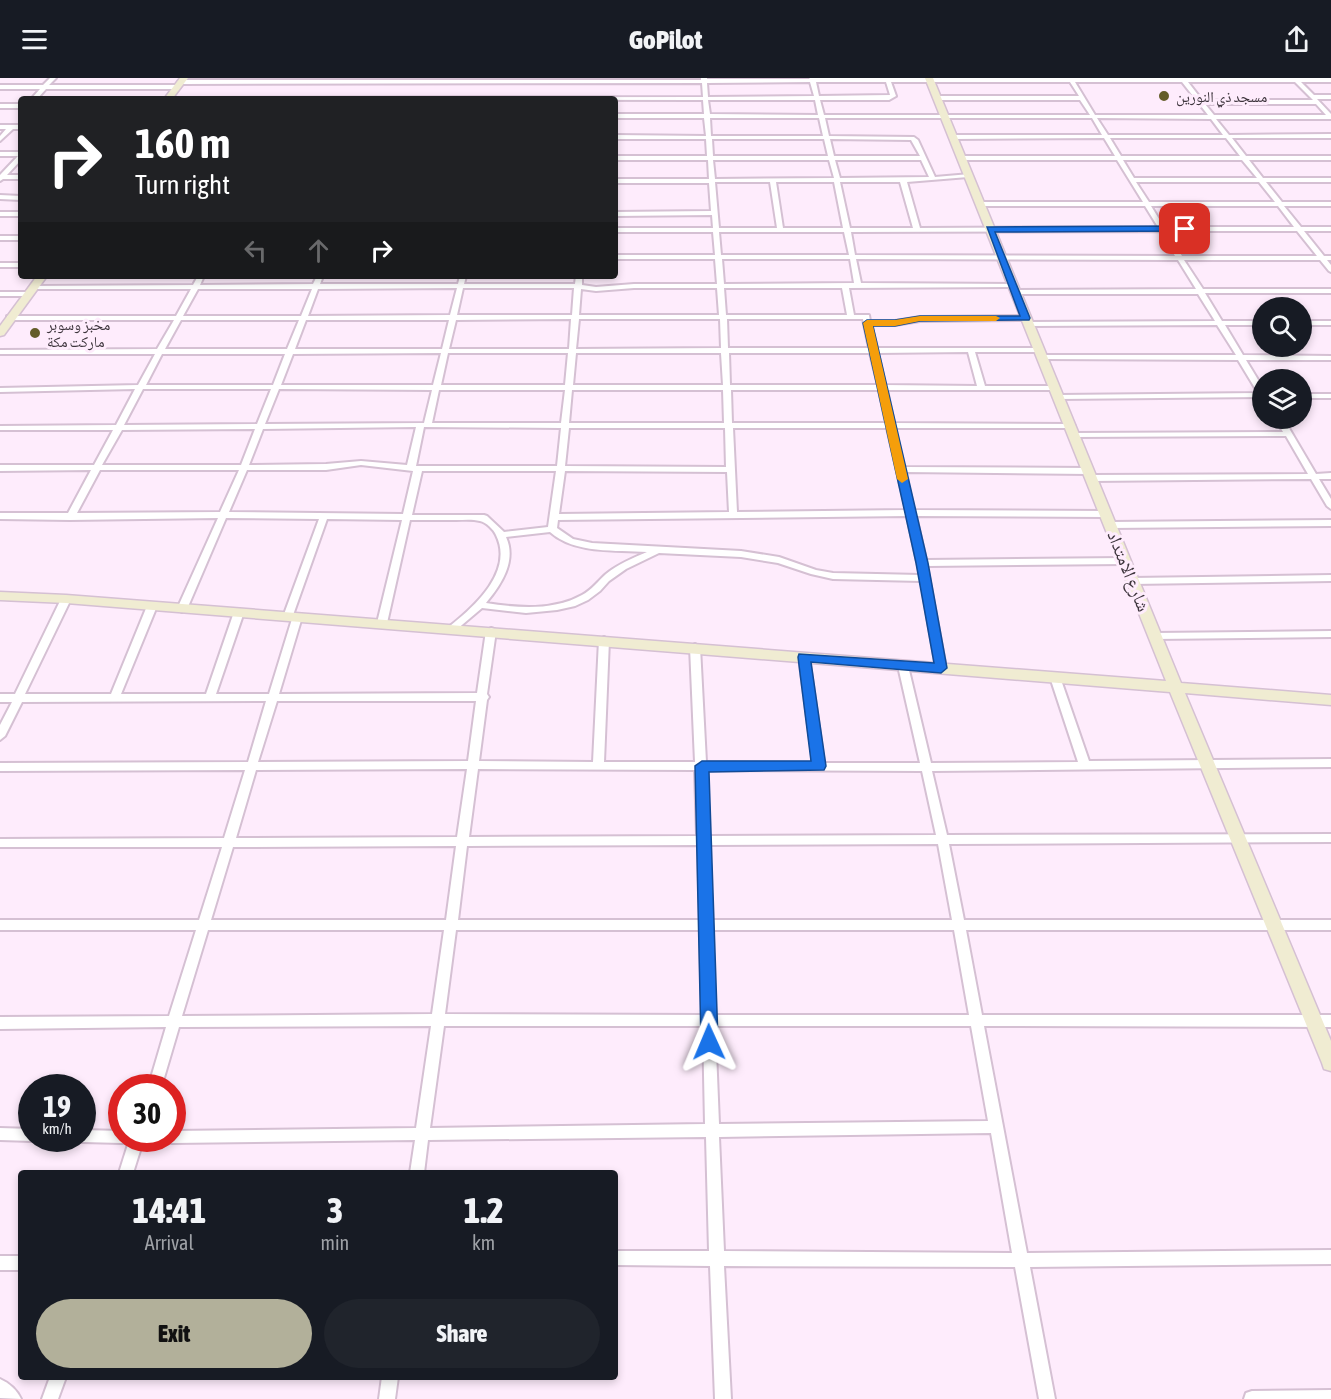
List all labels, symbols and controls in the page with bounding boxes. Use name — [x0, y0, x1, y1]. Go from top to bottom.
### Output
icon: menu — [18, 23, 51, 56]
icon: share — [1280, 23, 1313, 56]
text: GoPilot — [629, 24, 702, 55]
place label: مسجد ذي النورين — [1176, 88, 1267, 108]
marker: مسجد ذي النورين — [1157, 89, 1171, 103]
text: 160 m — [135, 119, 230, 167]
icon: right — [36, 120, 114, 198]
text: Turn right — [135, 169, 230, 200]
pin — [1159, 203, 1210, 254]
icon: arrive — [1168, 212, 1201, 245]
icon: left — [239, 234, 272, 267]
icon: ahead — [302, 234, 335, 267]
icon: right — [365, 234, 398, 267]
map controls — [1252, 297, 1312, 429]
button: search — [1252, 297, 1312, 357]
place label: مخبز وسوبر ماركت مكة — [46, 316, 111, 351]
marker: مخبز وسوبر ماركت مكة — [28, 326, 42, 340]
button: layers — [1252, 369, 1312, 429]
street label: شارع الامتداد — [1102, 528, 1155, 615]
position arrow — [677, 1010, 741, 1074]
speed limit sign: 30 — [108, 1074, 186, 1152]
text: 19 — [43, 1089, 71, 1123]
text: km/h — [42, 1120, 72, 1137]
text: 14:41 — [132, 1189, 206, 1231]
text: 3 — [326, 1189, 343, 1231]
text: 1.2 — [464, 1189, 504, 1231]
text: Arrival — [145, 1231, 194, 1254]
text: min — [321, 1231, 349, 1254]
text: km — [472, 1231, 495, 1254]
button: Exit — [36, 1299, 312, 1368]
button: Share — [324, 1299, 600, 1368]

